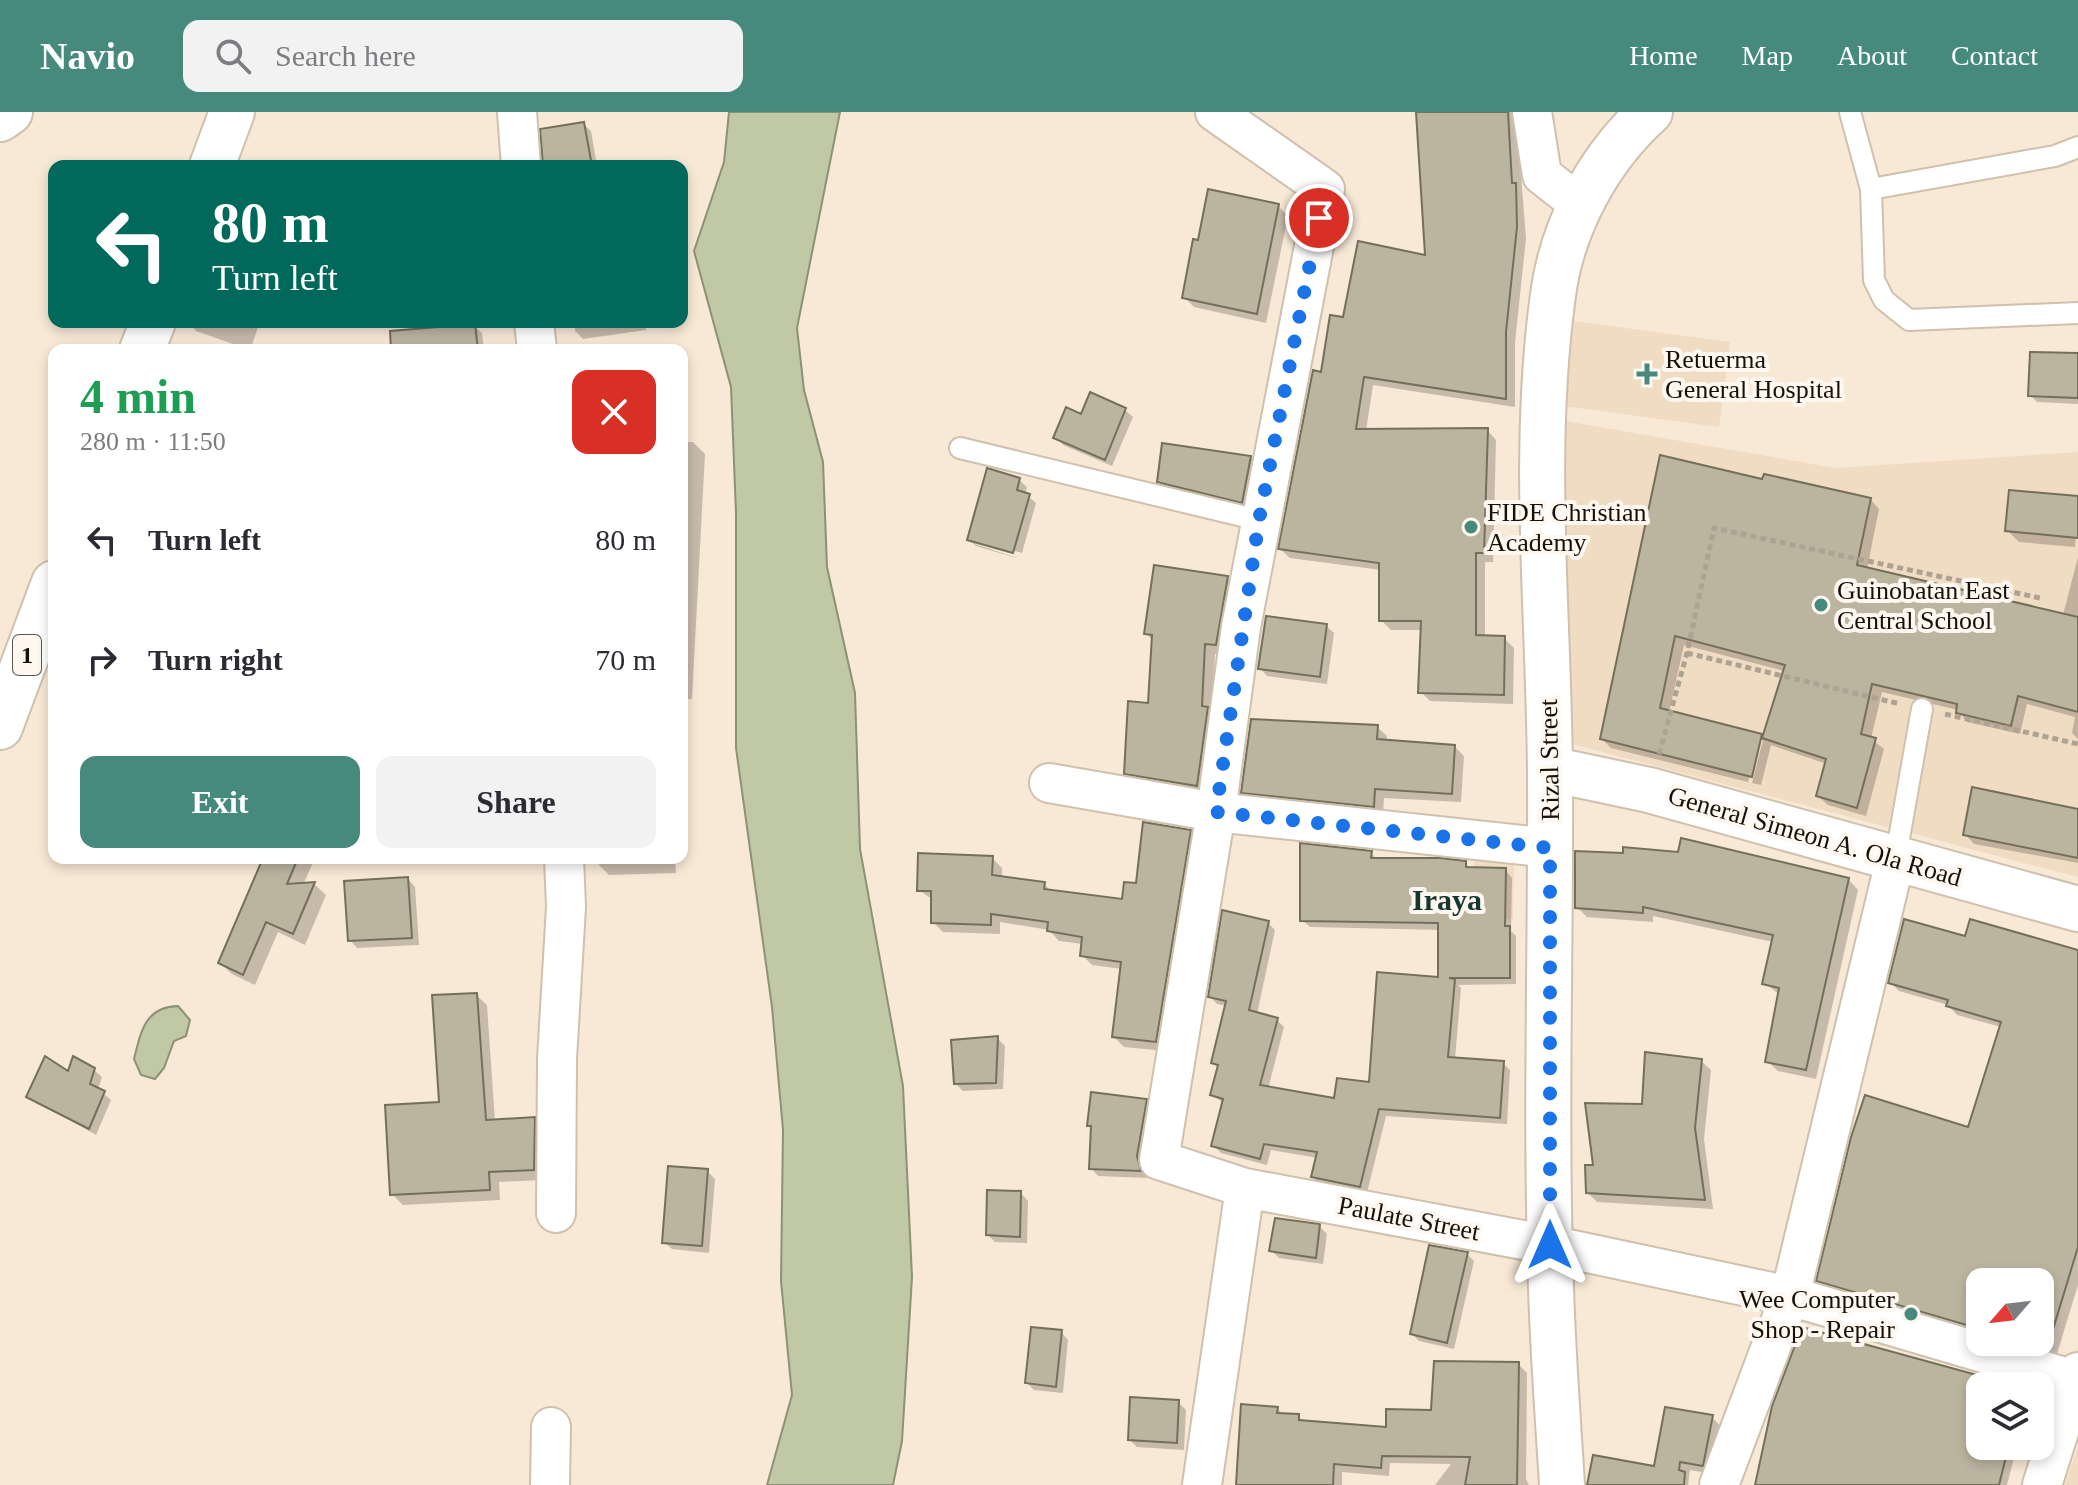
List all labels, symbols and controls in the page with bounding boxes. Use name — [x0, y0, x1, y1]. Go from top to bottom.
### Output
search box — [183, 20, 743, 92]
icon: search — [211, 34, 255, 78]
text: Navio — [40, 35, 135, 77]
text: Search here — [275, 39, 416, 72]
text: Home — [1629, 40, 1698, 71]
text: Map — [1742, 40, 1793, 71]
text: About — [1837, 40, 1907, 71]
text: Contact — [1951, 40, 2038, 71]
pin — [1285, 184, 1353, 252]
icon: left — [80, 192, 184, 296]
text: 80 m — [212, 192, 329, 254]
icon: arrive — [1297, 196, 1341, 240]
text: Turn left — [212, 258, 338, 298]
place label: Retuerma General Hospital — [1665, 345, 1842, 404]
marker: Retuerma General Hospital — [1636, 363, 1658, 385]
text: 4 min — [80, 370, 196, 423]
button: close — [572, 370, 656, 454]
text: 280 m · 11:50 — [80, 427, 226, 456]
place label: FIDE Christian Academy — [1487, 498, 1647, 557]
icon: left — [80, 518, 124, 562]
marker: FIDE Christian Academy — [1462, 518, 1480, 536]
text: Turn left — [148, 523, 261, 556]
text: 80 m — [595, 523, 656, 556]
place label: Guinobatan East Central School — [1837, 576, 2010, 635]
marker: Guinobatan East Central School — [1812, 596, 1830, 614]
road number: 1 — [13, 635, 41, 675]
icon: right — [80, 638, 124, 682]
text: Turn right — [148, 643, 283, 676]
text: 70 m — [595, 643, 656, 676]
street label: Rizal Street — [1534, 698, 1565, 821]
button: Exit — [80, 756, 360, 848]
button: Share — [376, 756, 656, 848]
street label: General Simeon A. Ola Road — [1665, 781, 1965, 892]
district label: Iraya — [1412, 883, 1482, 916]
street label: Paulate Street — [1336, 1191, 1483, 1247]
position arrow — [1508, 1203, 1592, 1287]
north arrow — [1966, 1268, 2054, 1356]
map controls — [1966, 1268, 2054, 1460]
place label: Wee Computer Shop - Repair — [1739, 1285, 1895, 1344]
marker: Wee Computer Shop - Repair — [1902, 1305, 1920, 1323]
button: layers — [1966, 1372, 2054, 1460]

